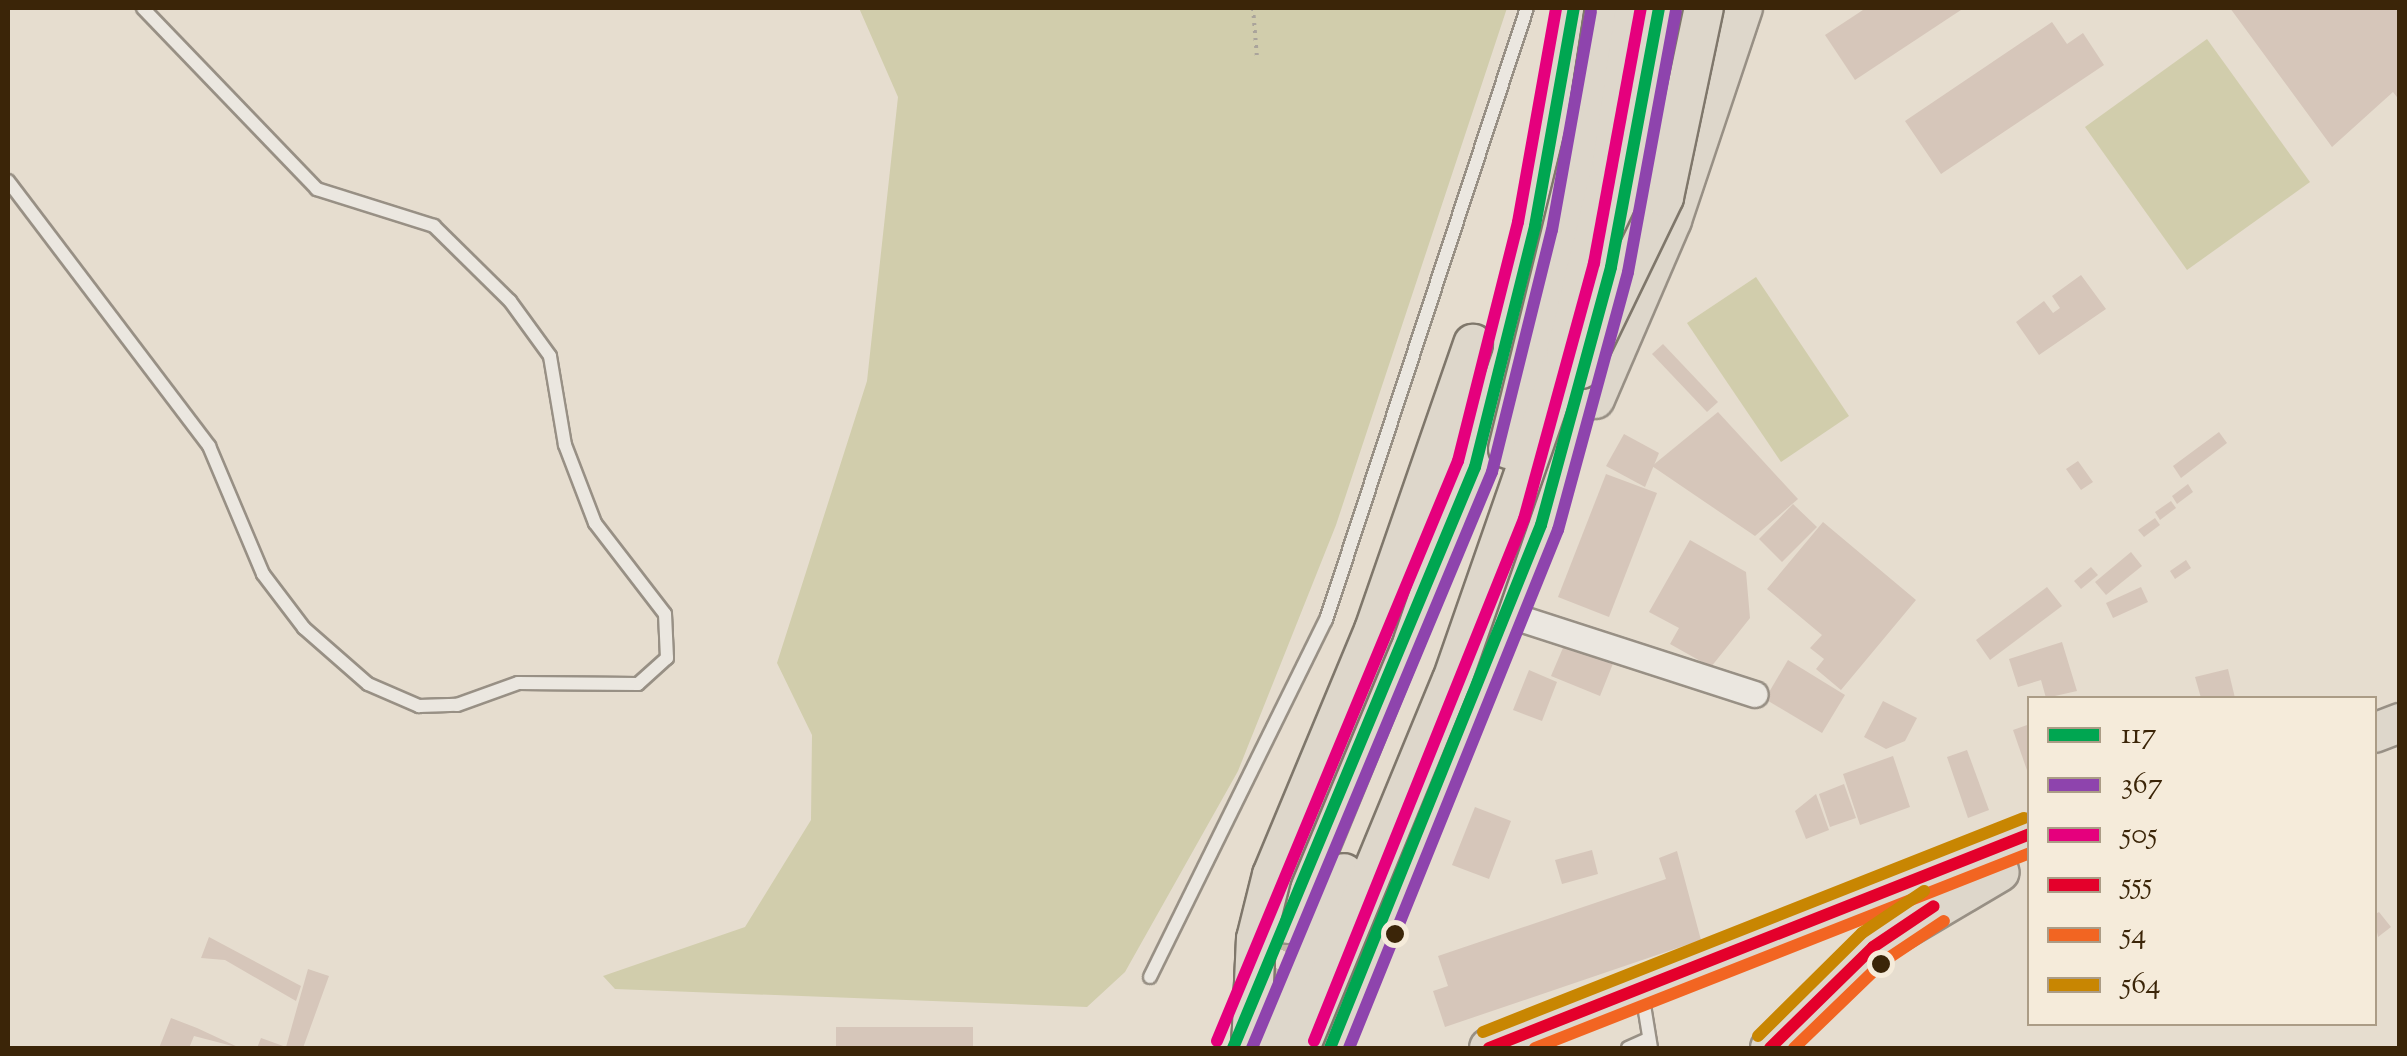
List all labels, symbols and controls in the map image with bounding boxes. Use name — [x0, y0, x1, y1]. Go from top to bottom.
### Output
legend — [2027, 696, 2377, 1026]
text: 117 — [2121, 714, 2156, 757]
text: 367 — [2121, 764, 2163, 807]
text: 505 — [2121, 814, 2157, 857]
text: 555 — [2121, 864, 2152, 907]
text: 54 — [2121, 914, 2146, 957]
unlabelled marker — [1385, 924, 1405, 944]
unlabelled marker — [1871, 954, 1891, 974]
text: 564 — [2121, 964, 2161, 1007]

